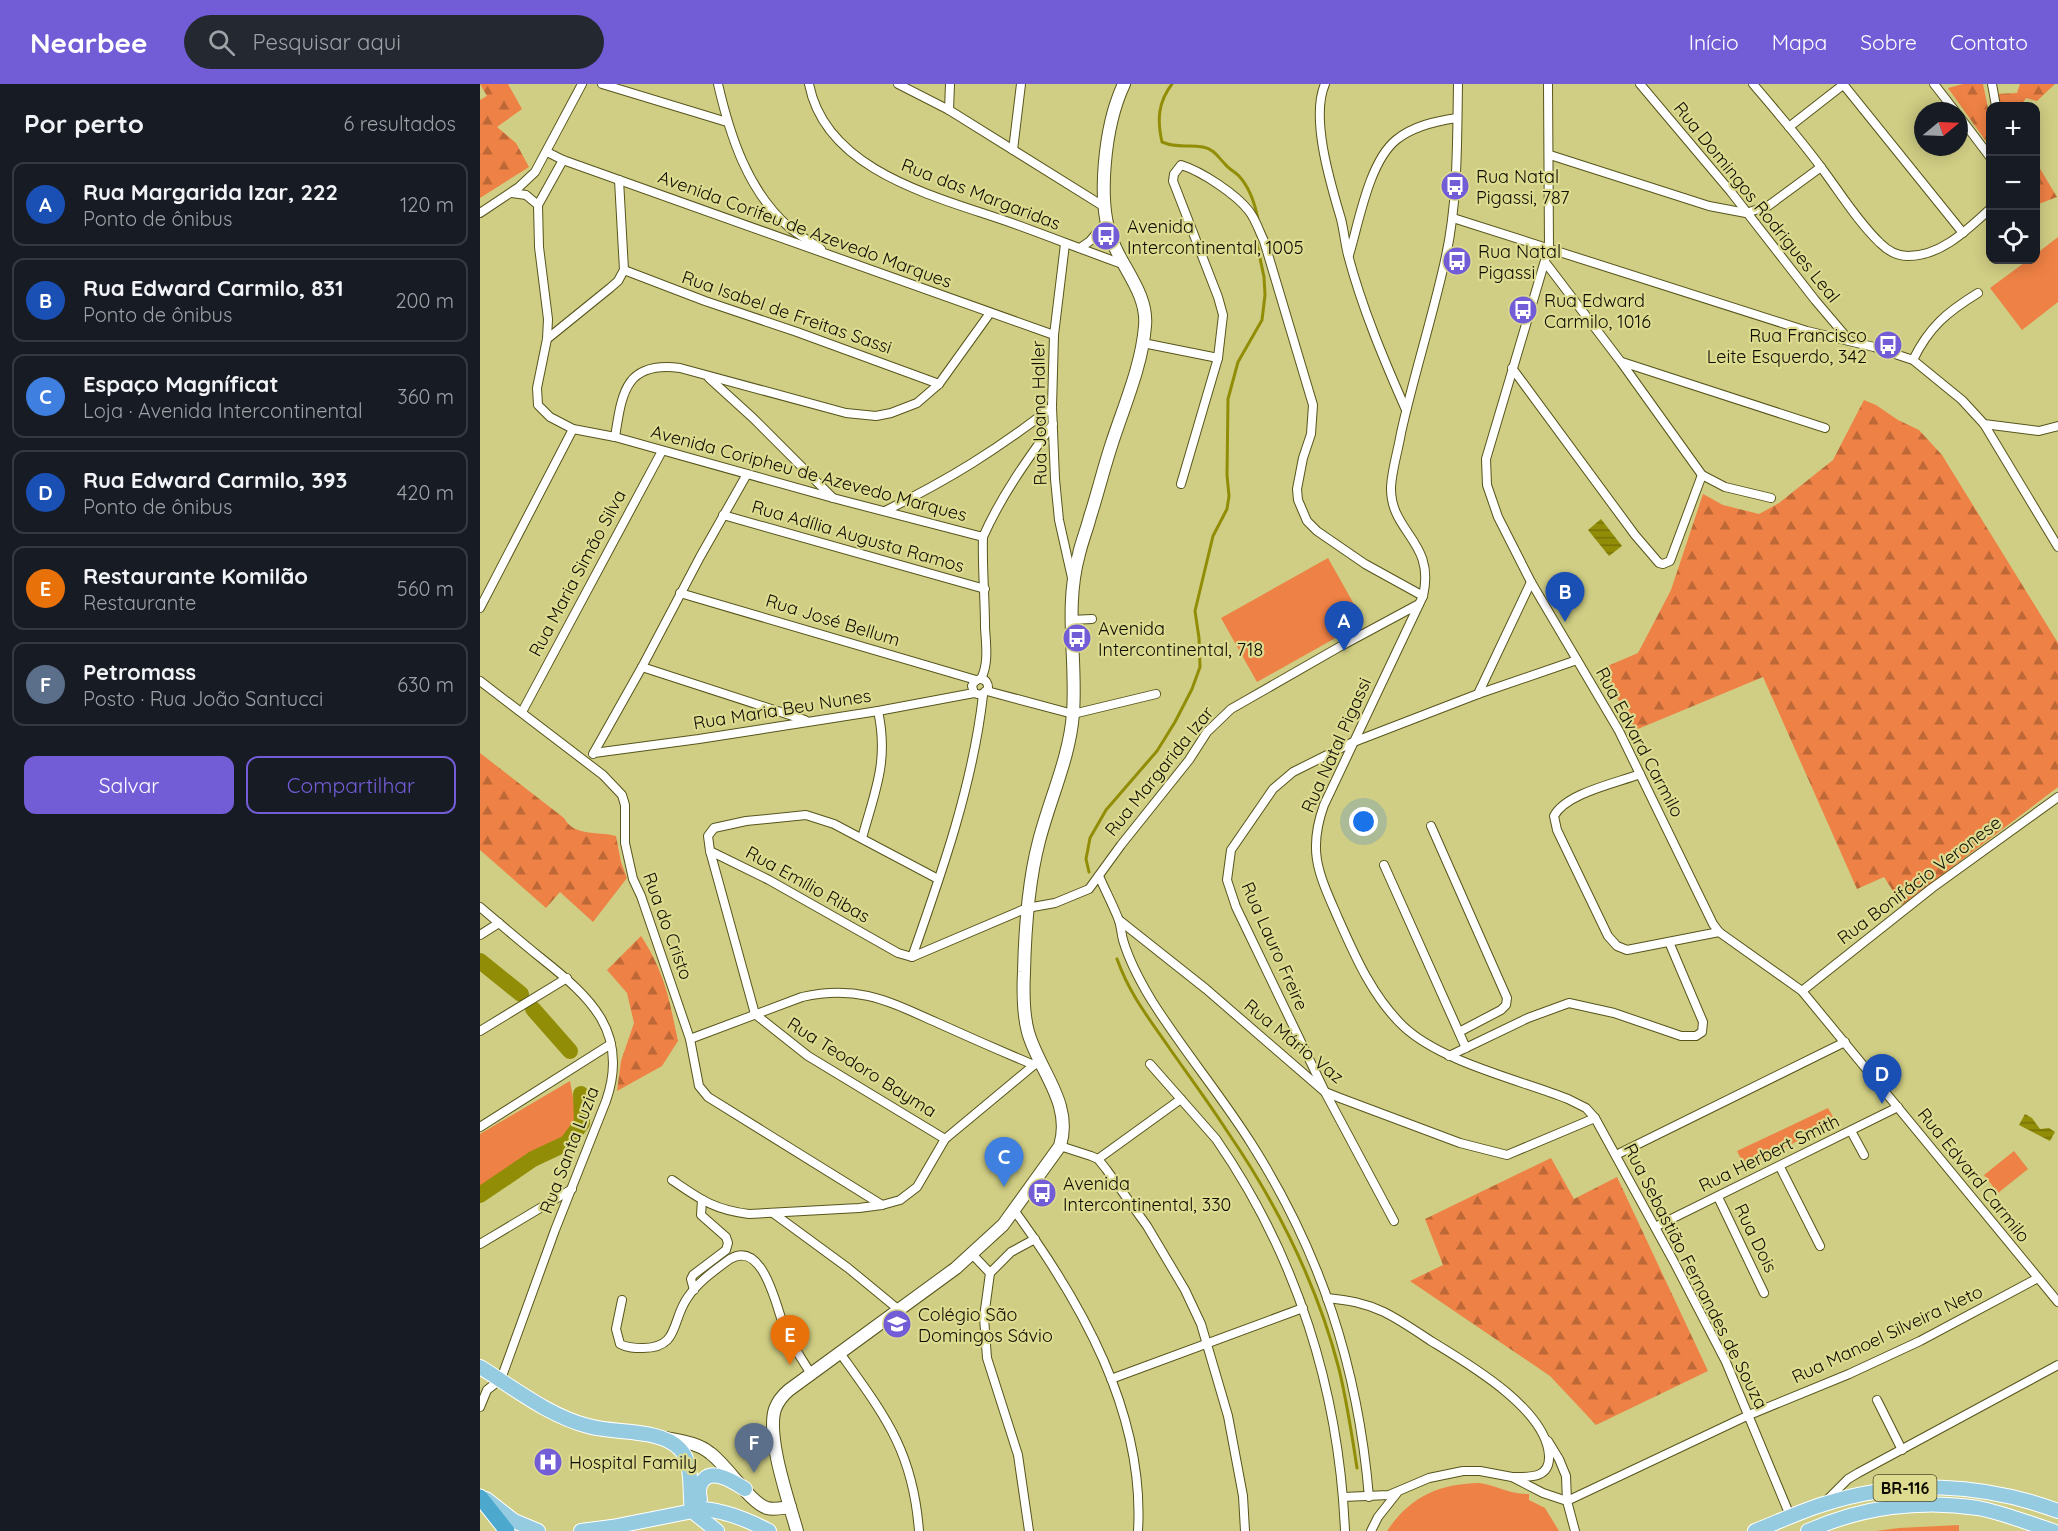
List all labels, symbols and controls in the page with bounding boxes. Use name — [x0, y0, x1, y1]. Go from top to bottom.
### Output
search box — [184, 15, 604, 69]
text: Nearbee — [30, 25, 148, 60]
icon: search — [205, 26, 238, 59]
text: Pesquisar aqui — [253, 28, 401, 56]
text: Início — [1689, 29, 1739, 55]
text: Mapa — [1772, 29, 1827, 55]
text: Sobre — [1860, 29, 1917, 55]
text: Contato — [1950, 29, 2028, 55]
street label: Rua Domingos Rodrigues Leal — [1669, 97, 1845, 307]
north arrow — [1914, 102, 1968, 156]
map controls — [1986, 102, 2040, 264]
button: + — [1986, 102, 2040, 156]
text: Por perto — [24, 107, 144, 140]
text: 6 resultados — [343, 111, 456, 136]
street label: Rua das Margaridas — [898, 153, 1064, 235]
button: − — [1986, 156, 2040, 210]
street label: Avenida Corifeu de Azevedo Marques — [655, 165, 955, 293]
place label: Rua Natal Pigassi, 787 — [1476, 165, 1569, 209]
bus stop icon: Rua Natal Pigassi, 787 — [1439, 170, 1471, 202]
text: Rua Margarida Izar, 222 — [83, 178, 338, 206]
text: A — [39, 192, 52, 217]
text: 120 m — [400, 192, 454, 217]
text: Ponto de ônibus — [83, 206, 232, 231]
button: locate — [1986, 210, 2040, 264]
place label: Avenida Intercontinental, 1005 — [1127, 215, 1304, 259]
bus stop icon: Avenida Intercontinental, 1005 — [1090, 220, 1122, 252]
place label: Rua Natal Pigassi — [1478, 240, 1561, 284]
bus stop icon: Rua Natal Pigassi — [1441, 245, 1473, 277]
street label: Rua Isabel de Freitas Sassi — [679, 265, 895, 359]
text: Rua Edward Carmilo, 831 — [83, 274, 344, 302]
text: B — [39, 288, 52, 313]
text: 200 m — [395, 288, 454, 313]
place label: Rua Edward Carmilo, 1016 — [1544, 289, 1651, 333]
bus stop icon: Rua Edward Carmilo, 1016 — [1507, 294, 1539, 326]
text: Ponto de ônibus — [83, 302, 232, 327]
place label: Rua Francisco Leite Esquerdo, 342 — [1707, 324, 1867, 368]
bus stop icon: Rua Francisco Leite Esquerdo, 342 — [1872, 329, 1904, 361]
street label: Rua Joana Haller — [1026, 340, 1052, 486]
text: Espaço Magníficat — [83, 370, 278, 398]
text: C — [39, 384, 52, 409]
text: 360 m — [397, 384, 454, 409]
text: Loja · Avenida Intercontinental — [83, 398, 363, 423]
street label: Avenida Coripheu de Azevedo Marques — [649, 420, 969, 526]
text: Rua Edward Carmilo, 393 — [83, 466, 347, 494]
text: D — [38, 480, 53, 505]
text: 420 m — [397, 480, 454, 505]
street label: Rua Maria Simão Silva — [523, 486, 631, 660]
text: Ponto de ônibus — [83, 494, 232, 519]
street label: Rua Adília Augusta Ramos — [749, 495, 967, 577]
text: Restaurante Komilão — [83, 562, 308, 590]
pin: B — [1546, 572, 1584, 622]
text: E — [40, 576, 51, 601]
text: 560 m — [397, 576, 454, 601]
street label: Rua José Bellum — [763, 589, 903, 651]
text: Restaurante — [83, 590, 196, 615]
pin: A — [1324, 602, 1364, 651]
place label: Avenida Intercontinental, 718 — [1098, 617, 1263, 661]
bus stop icon: Avenida Intercontinental, 718 — [1061, 622, 1093, 654]
text: Petromass — [83, 658, 196, 686]
street label: Rua Edvard Carmilo — [1591, 663, 1689, 821]
text: F — [40, 672, 51, 697]
text: 630 m — [397, 672, 454, 697]
street label: Rua Natal Pigassi — [1296, 674, 1376, 816]
street label: Rua Maria Beu Nunes — [691, 684, 873, 734]
text: Posto · Rua João Santucci — [83, 686, 323, 711]
street label: Rua Margarida Izar — [1099, 701, 1219, 841]
button: Salvar — [24, 756, 234, 814]
button: Compartilhar — [246, 756, 456, 814]
your location — [1349, 807, 1378, 836]
street label: Rua Bonifácio Veronese — [1832, 811, 2006, 949]
street label: Rua Emílio Ribas — [742, 840, 874, 928]
street label: Rua do Cristo — [638, 869, 698, 983]
street label: Rua Lauro Freire — [1236, 878, 1314, 1014]
street label: Rua Mário Vaz — [1240, 994, 1348, 1088]
street label: Rua Teodoro Bayma — [783, 1012, 941, 1122]
pin: D — [1862, 1054, 1902, 1104]
street label: Rua Santa Luzia — [534, 1083, 604, 1217]
street label: Rua Edvard Carmilo — [1913, 1103, 2035, 1247]
street label: Rua Herbert Smith — [1695, 1109, 1843, 1197]
pin: C — [984, 1138, 1024, 1187]
street label: Rua Sebastião Fernandes de Souza — [1619, 1139, 1773, 1413]
place label: Avenida Intercontinental, 330 — [1063, 1172, 1231, 1216]
bus stop icon: Avenida Intercontinental, 330 — [1026, 1177, 1058, 1209]
street label: Rua Dois — [1729, 1200, 1783, 1276]
street label: Rua Manoel Silveira Neto — [1788, 1280, 1986, 1388]
place label: Colégio São Domingos Sávio — [918, 1303, 1053, 1347]
school or university icon: Colégio São Domingos Sávio — [881, 1308, 913, 1340]
pin: E — [770, 1316, 810, 1365]
pin: F — [734, 1424, 774, 1473]
hospital icon: Hospital Family — [532, 1446, 564, 1478]
place label: Hospital Family — [569, 1451, 697, 1474]
road number: BR-116 — [1874, 1475, 1936, 1501]

